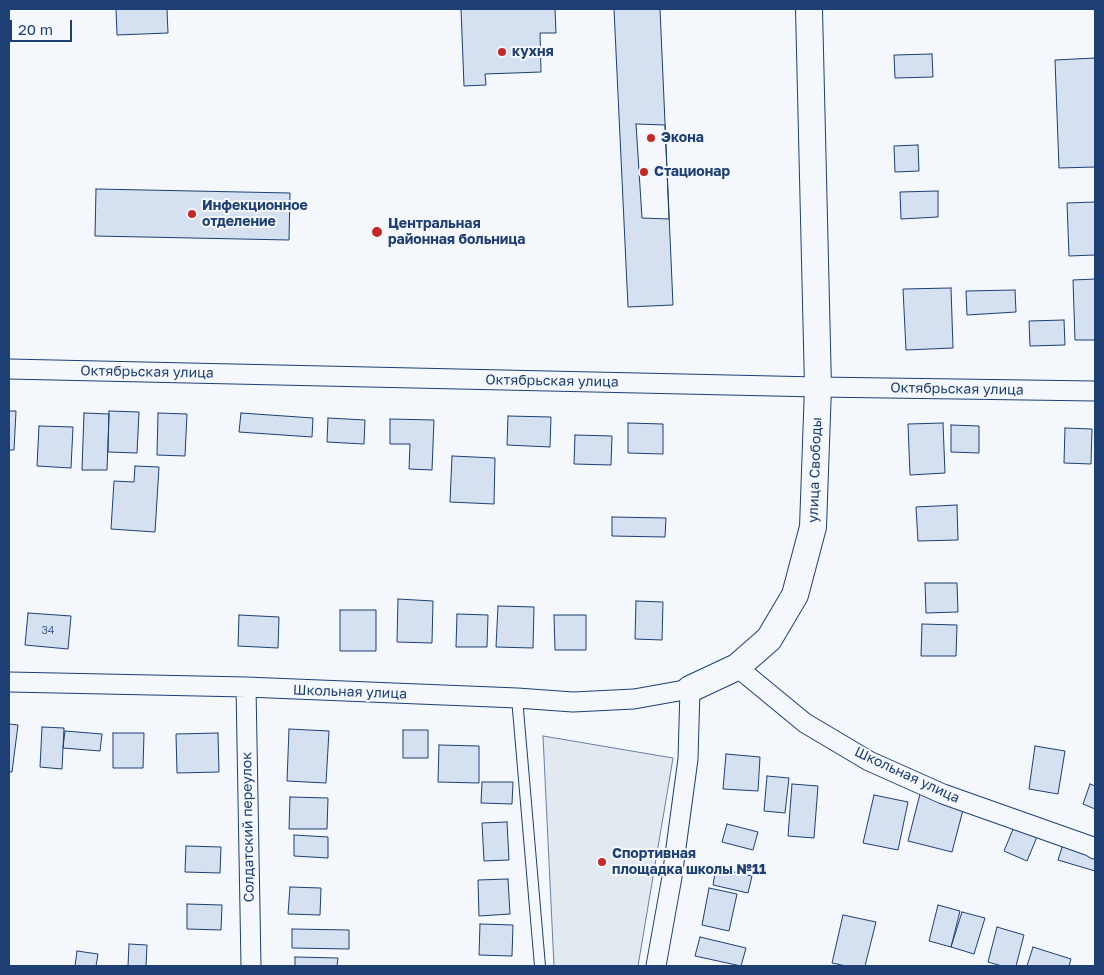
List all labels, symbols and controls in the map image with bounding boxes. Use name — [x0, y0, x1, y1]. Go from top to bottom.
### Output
scale bar — [12, 10, 75, 42]
text: 20 m — [18, 20, 53, 38]
place label: кухня — [512, 44, 554, 60]
marker: кухня — [496, 46, 508, 58]
place label: Экона — [661, 130, 704, 146]
marker: Экона — [645, 132, 657, 144]
place label: Стационар — [654, 164, 730, 180]
marker: Стационар — [638, 166, 650, 178]
place label: Инфекционное отделение — [202, 198, 308, 230]
marker: Инфекционное отделение — [186, 208, 198, 220]
place label: Центральная районная больница — [388, 216, 525, 248]
marker: Центральная районная больница — [370, 225, 384, 239]
street label: Октябрьская улица — [80, 362, 214, 382]
street label: Октябрьская улица — [485, 371, 619, 391]
street label: Октябрьская улица — [890, 379, 1024, 399]
street label: улица Свободы — [805, 417, 825, 523]
house number: 34 — [41, 624, 55, 638]
street label: Школьная улица — [293, 682, 407, 702]
street label: Школьная улица — [852, 743, 962, 807]
street label: Солдатский переулок — [238, 752, 258, 902]
place label: Спортивная площадка школы №11 — [612, 846, 766, 879]
marker: Спортивная площадка школы №11 — [596, 856, 608, 868]

